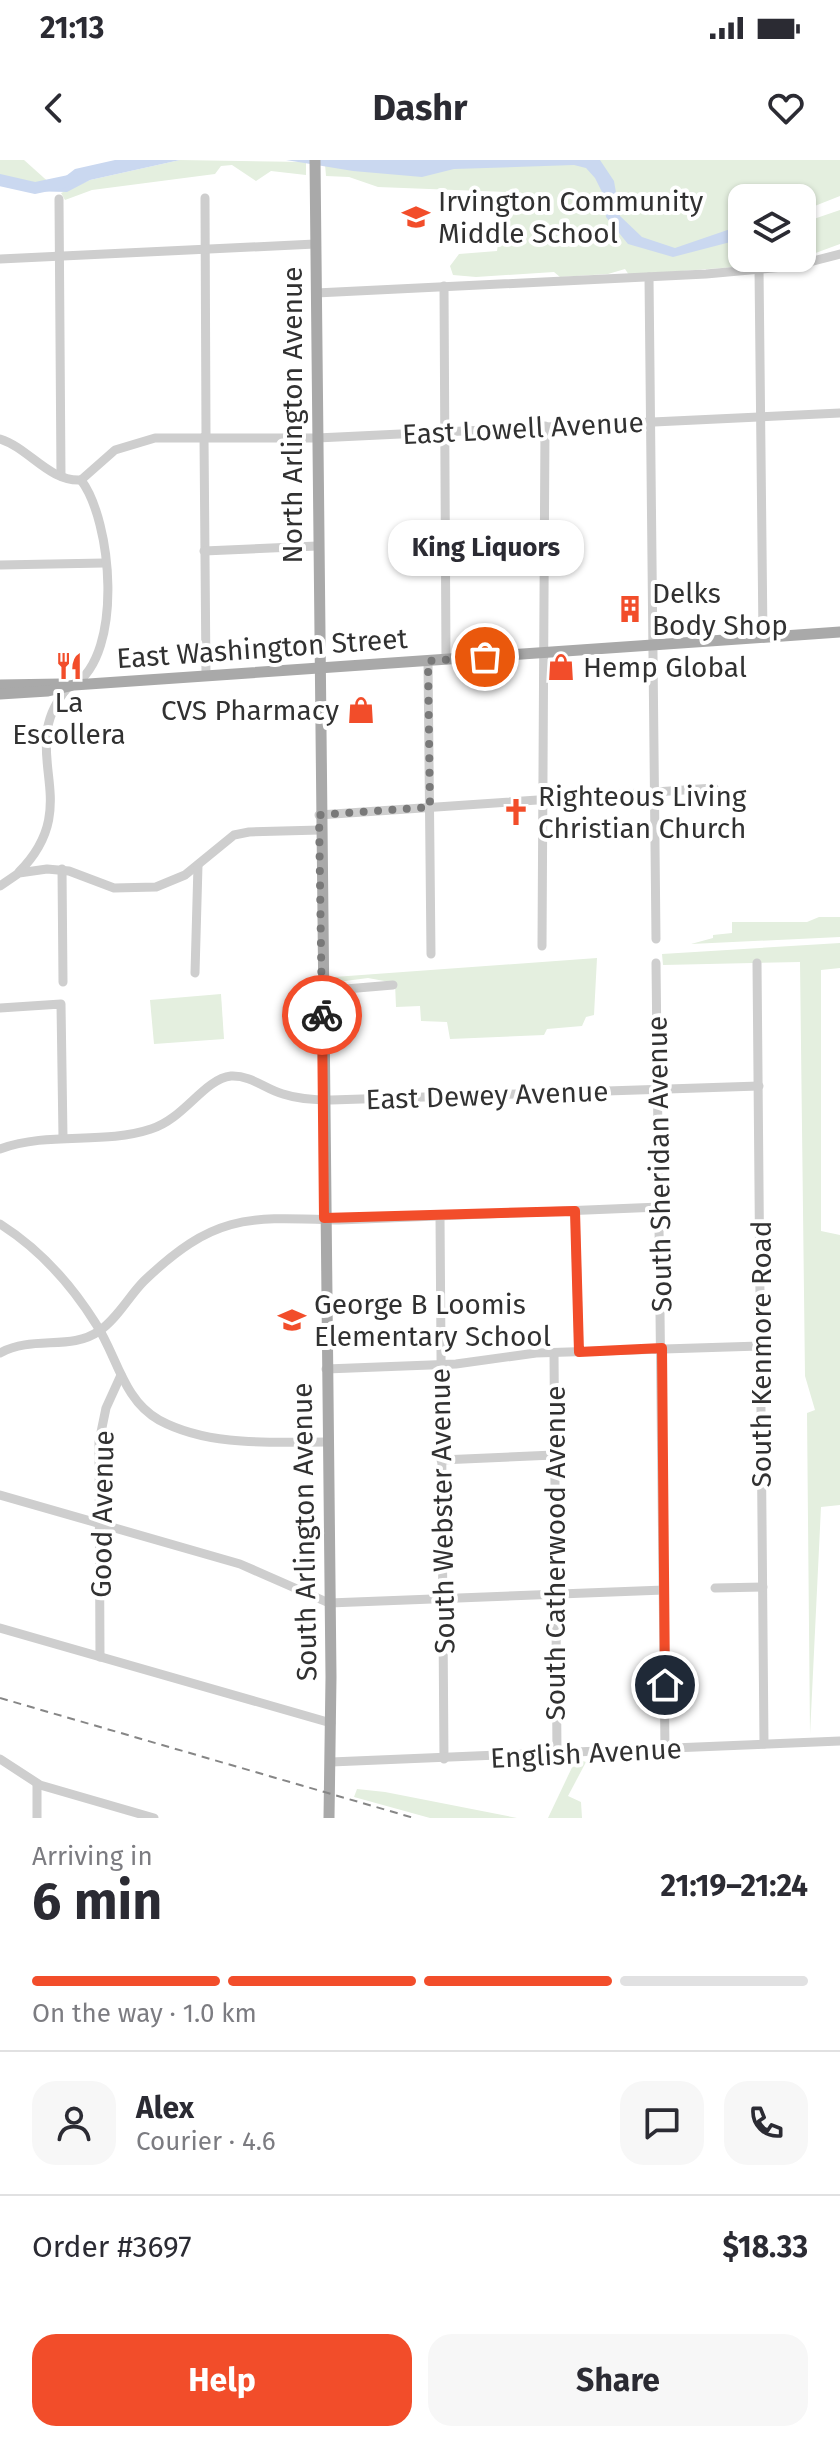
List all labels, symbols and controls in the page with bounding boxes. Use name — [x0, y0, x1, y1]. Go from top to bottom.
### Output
text: 21:13 — [40, 10, 104, 46]
icon: back — [32, 86, 76, 130]
text: Dashr — [372, 86, 468, 130]
icon: heart — [764, 86, 808, 130]
map controls — [728, 184, 816, 272]
button: layers — [728, 184, 816, 272]
place label: Irvington Community Middle School — [438, 185, 704, 250]
school or university icon: Irvington Community Middle School — [401, 202, 431, 232]
street label: North Arlington Avenue — [276, 267, 309, 563]
street label: East Lowell Avenue — [401, 406, 645, 451]
callout: King Liquors — [387, 521, 583, 577]
text: King Liquors — [412, 532, 560, 563]
place label: Delks Body Shop — [652, 577, 788, 642]
building icon: Delks Body Shop — [615, 594, 645, 624]
street label: East Washington Street — [115, 622, 410, 675]
pin — [451, 623, 519, 691]
icon: bag — [463, 635, 507, 679]
restaurant icon: La Escollera — [54, 651, 84, 681]
place label: Hemp Global — [583, 651, 747, 684]
shop icon: Hemp Global — [546, 652, 576, 682]
place label: La Escollera — [12, 686, 126, 751]
place label: CVS Pharmacy — [161, 694, 339, 727]
shop icon: CVS Pharmacy — [346, 695, 376, 725]
place label: Righteous Living Christian Church — [538, 780, 747, 845]
church icon: Righteous Living Christian Church — [501, 797, 531, 827]
courier — [282, 975, 362, 1055]
icon: bike — [300, 993, 344, 1037]
street label: South Sheridan Avenue — [640, 1016, 679, 1312]
street label: East Dewey Avenue — [365, 1075, 609, 1116]
street label: South Kenmore Road — [745, 1220, 778, 1488]
place label: George B Loomis Elementary School — [314, 1288, 551, 1353]
school or university icon: George B Loomis Elementary School — [277, 1305, 307, 1335]
street label: South Webster Avenue — [424, 1368, 461, 1654]
street label: South Arlington Avenue — [285, 1382, 324, 1682]
street label: South Catherwood Avenue — [539, 1386, 572, 1720]
street label: Good Avenue — [85, 1430, 120, 1598]
pin — [631, 1651, 699, 1719]
icon: home — [643, 1663, 687, 1707]
street label: English Avenue — [489, 1732, 683, 1775]
text: Arriving in — [32, 1841, 153, 1872]
text: 21:19–21:24 — [661, 1868, 808, 1904]
text: 6 min — [32, 1870, 162, 1933]
text: On the way · 1.0 km — [32, 1998, 257, 2029]
button: person — [32, 2081, 116, 2165]
button: chat — [620, 2081, 704, 2165]
button: phone — [724, 2081, 808, 2165]
text: Alex — [136, 2090, 194, 2126]
text: Courier · 4.6 — [136, 2126, 276, 2157]
text: Order #3697 — [32, 2229, 192, 2265]
text: $18.33 — [722, 2229, 808, 2265]
button: Help — [32, 2334, 412, 2426]
button: Share — [428, 2334, 808, 2426]

